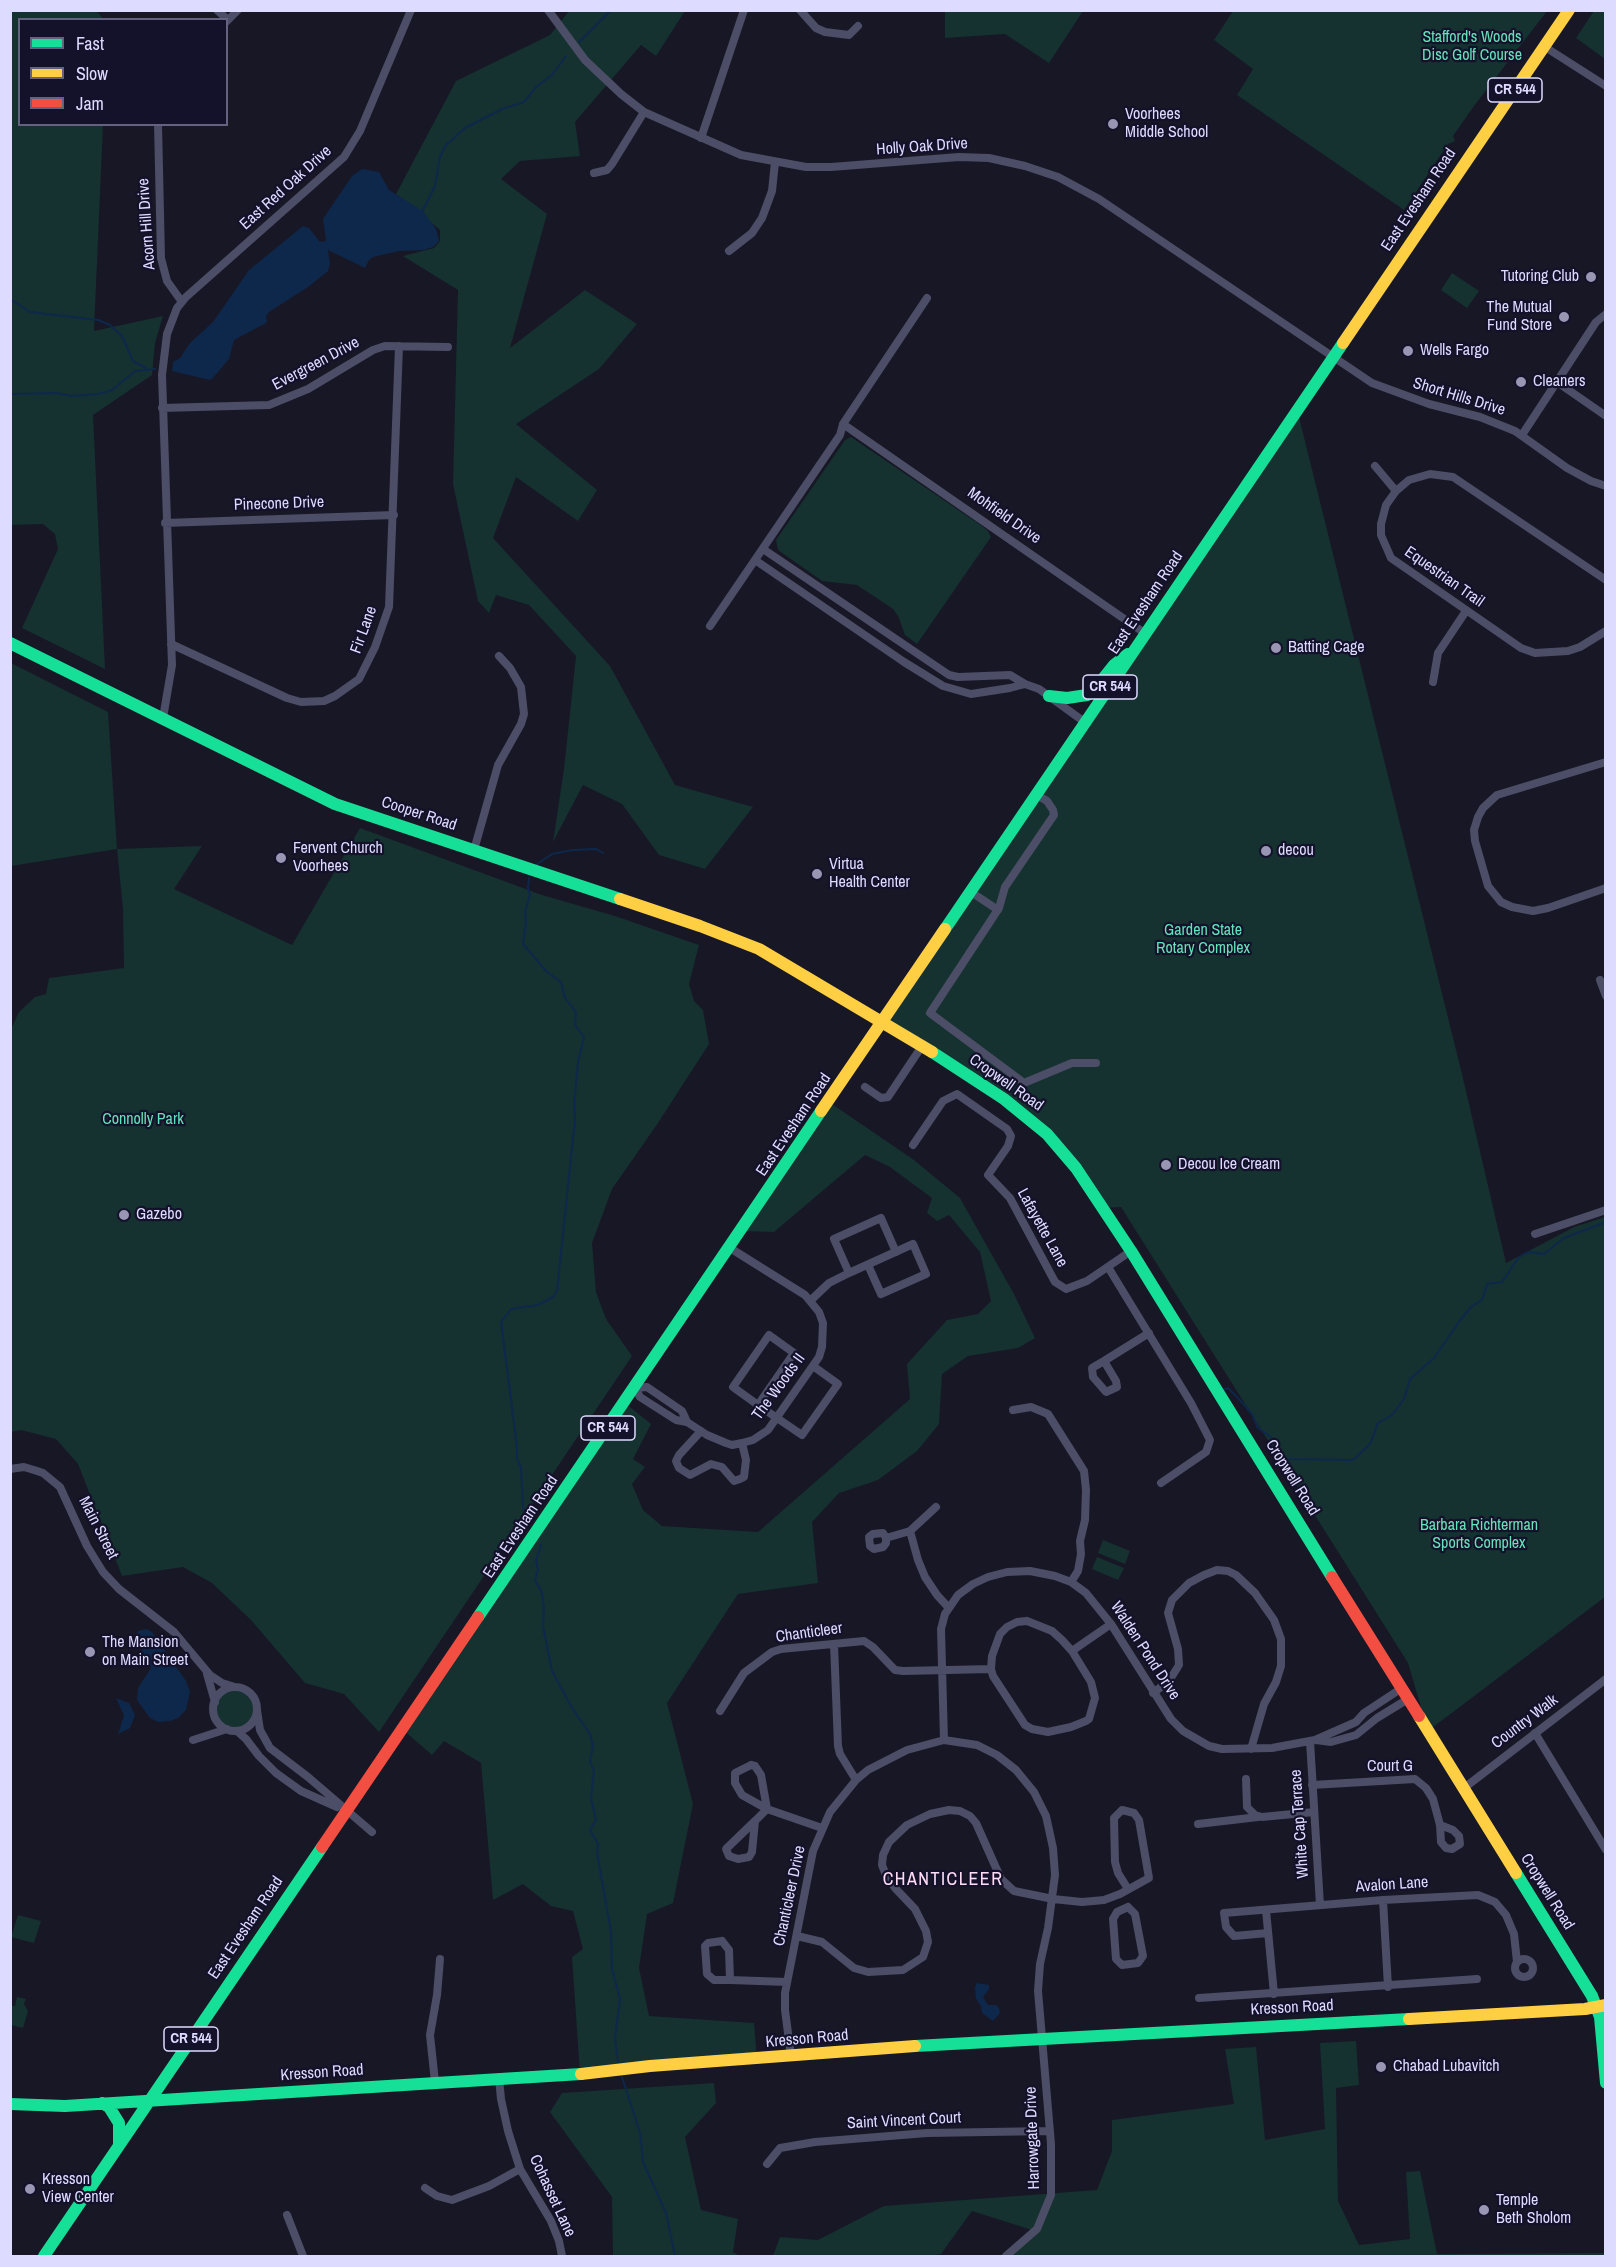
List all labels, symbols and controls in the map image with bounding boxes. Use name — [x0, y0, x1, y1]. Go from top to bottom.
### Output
legend — [18, 18, 228, 126]
park label: Stafford's Woods Disc Golf Course — [1422, 28, 1522, 66]
text: Fast — [76, 31, 104, 56]
text: Slow — [76, 61, 108, 86]
road number: CR 544 — [1488, 78, 1542, 102]
text: Jam — [76, 91, 104, 116]
place label: Voorhees Middle School — [1125, 105, 1208, 143]
marker: Voorhees Middle School — [1106, 117, 1120, 131]
street label: Holly Oak Drive — [876, 134, 968, 160]
street label: East Red Oak Drive — [236, 142, 336, 234]
street label: East Evesham Road — [1378, 145, 1460, 255]
street label: Acorn Hill Drive — [134, 178, 160, 270]
place label: Tutoring Club — [1501, 267, 1579, 287]
marker: Tutoring Club — [1584, 270, 1598, 284]
place label: The Mutual Fund Store — [1486, 298, 1552, 336]
marker: The Mutual Fund Store — [1557, 310, 1571, 324]
street label: Evergreen Drive — [269, 333, 363, 395]
place label: Wells Fargo — [1420, 341, 1489, 361]
marker: Wells Fargo — [1401, 344, 1415, 358]
place label: Cleaners — [1533, 372, 1585, 392]
street label: Short Hills Drive — [1411, 374, 1507, 420]
marker: Cleaners — [1514, 375, 1528, 389]
street label: Mohfield Drive — [964, 484, 1044, 548]
street label: Pinecone Drive — [233, 493, 325, 515]
street label: Equestrian Trail — [1400, 543, 1488, 611]
street label: East Evesham Road — [1105, 548, 1187, 658]
street label: Fir Lane — [347, 604, 381, 656]
place label: Batting Cage — [1288, 638, 1365, 658]
marker: Batting Cage — [1269, 641, 1283, 655]
road number: CR 544 — [1083, 675, 1137, 699]
street label: Cooper Road — [379, 793, 459, 835]
place label: Fervent Church Voorhees — [293, 839, 383, 877]
place label: decou — [1278, 841, 1314, 861]
marker: decou — [1259, 844, 1273, 858]
marker: Fervent Church Voorhees — [274, 851, 288, 865]
place label: Virtua Health Center — [829, 855, 910, 893]
marker: Virtua Health Center — [810, 867, 824, 881]
park label: Garden State Rotary Complex — [1156, 921, 1250, 959]
street label: Cropwell Road — [965, 1050, 1047, 1116]
street label: East Evesham Road — [753, 1070, 835, 1180]
park label: Connolly Park — [102, 1110, 184, 1130]
place label: Decou Ice Cream — [1178, 1155, 1280, 1175]
marker: Decou Ice Cream — [1159, 1158, 1173, 1172]
street label: Lafayette Lane — [1013, 1185, 1071, 1271]
place label: Gazebo — [136, 1205, 182, 1225]
marker: Gazebo — [117, 1208, 131, 1222]
street label: The Woods II — [748, 1350, 810, 1424]
road number: CR 544 — [581, 1416, 635, 1440]
street label: Cropwell Road — [1261, 1436, 1323, 1520]
street label: East Evesham Road — [480, 1472, 562, 1582]
street label: Main Street — [74, 1493, 122, 1563]
park label: Barbara Richterman Sports Complex — [1420, 1516, 1538, 1554]
street label: Walden Pond Drive — [1106, 1598, 1184, 1704]
street label: Chanticleer — [774, 1619, 844, 1647]
place label: The Mansion on Main Street — [102, 1633, 188, 1671]
marker: The Mansion on Main Street — [83, 1645, 97, 1659]
street label: Country Walk — [1488, 1691, 1562, 1753]
street label: Court G — [1367, 1757, 1413, 1777]
street label: White Cap Terrace — [1287, 1769, 1313, 1879]
street label: Chanticleer Drive — [770, 1844, 810, 1948]
street label: Cropwell Road — [1516, 1850, 1578, 1934]
district label: CHANTICLEER — [883, 1869, 1003, 1891]
street label: East Evesham Road — [205, 1873, 287, 1983]
street label: Avalon Lane — [1355, 1873, 1429, 1897]
street label: Kresson Road — [1250, 1996, 1334, 2020]
street label: Kresson Road — [765, 2026, 849, 2052]
road number: CR 544 — [164, 2027, 218, 2051]
place label: Chabad Lubavitch — [1393, 2057, 1499, 2077]
marker: Chabad Lubavitch — [1374, 2060, 1388, 2074]
street label: Kresson Road — [280, 2061, 364, 2085]
street label: Harrowgate Drive — [1022, 2086, 1044, 2190]
street label: Saint Vincent Court — [846, 2108, 962, 2134]
street label: Cohasset Lane — [525, 2152, 579, 2240]
place label: Kresson View Center — [42, 2170, 114, 2208]
marker: Kresson View Center — [23, 2182, 37, 2196]
place label: Temple Beth Sholom — [1496, 2191, 1571, 2229]
marker: Temple Beth Sholom — [1477, 2203, 1491, 2217]

